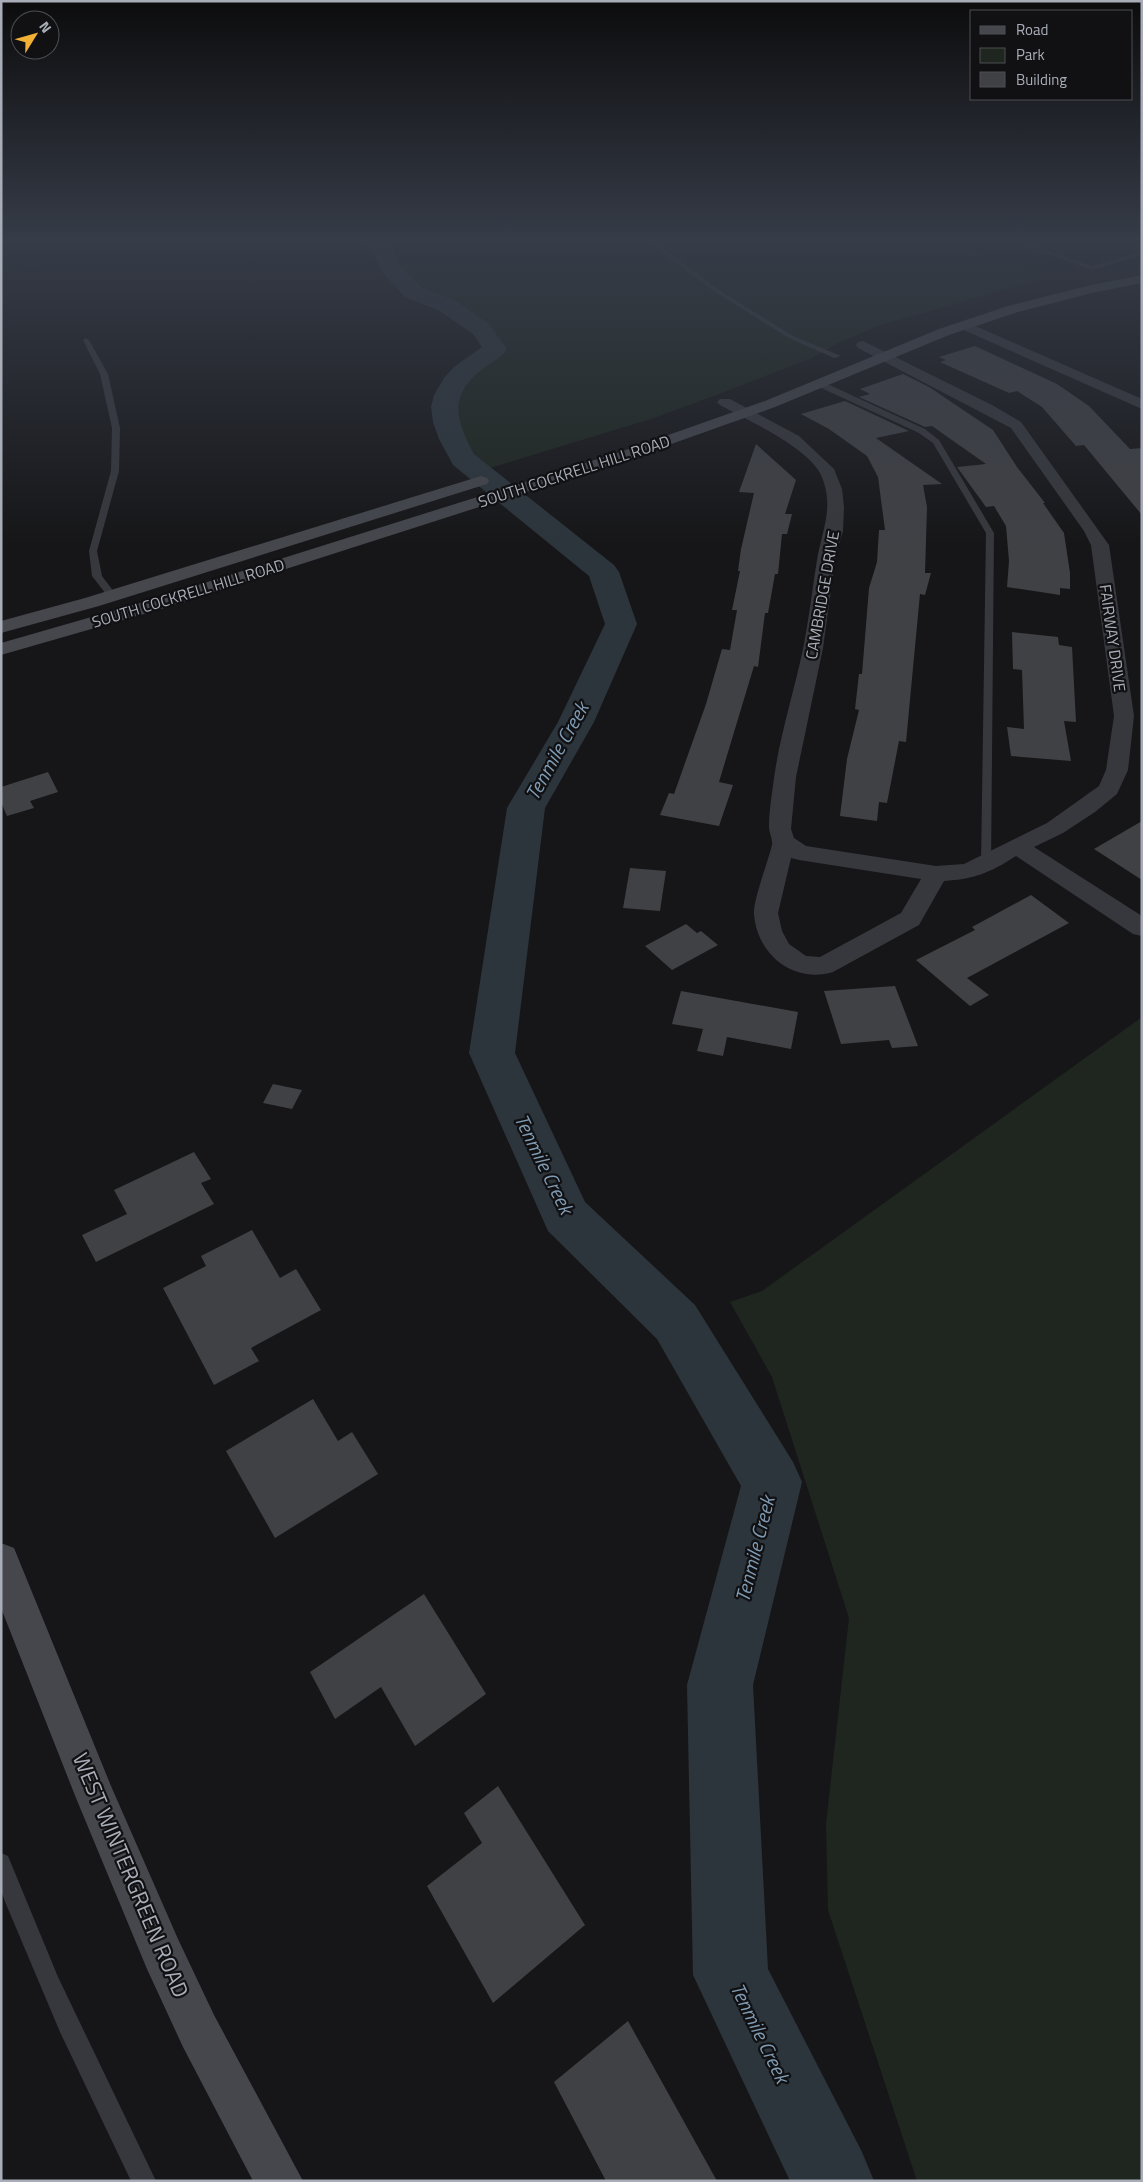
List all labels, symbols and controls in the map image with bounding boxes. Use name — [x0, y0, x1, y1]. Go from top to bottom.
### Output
north arrow — [10, 10, 60, 60]
legend — [970, 10, 1133, 100]
text: N — [34, 17, 57, 37]
text: Road — [1016, 18, 1048, 41]
text: Park — [1016, 43, 1045, 66]
text: Building — [1016, 68, 1067, 91]
street label: SOUTH COCKRELL HILL ROAD — [475, 429, 673, 513]
street label: CAMBRIDGE DRIVE — [799, 529, 845, 661]
street label: SOUTH COCKRELL HILL ROAD — [89, 552, 287, 634]
street label: FAIRWAY DRIVE — [1094, 583, 1132, 693]
water label: Tenmile Creek — [517, 694, 597, 806]
water label: Tenmile Creek — [507, 1108, 583, 1221]
water label: Tenmile Creek — [726, 1491, 783, 1605]
street label: WEST WINTERGREEN ROAD — [64, 1747, 198, 2003]
water label: Tenmile Creek — [723, 1977, 799, 2090]

